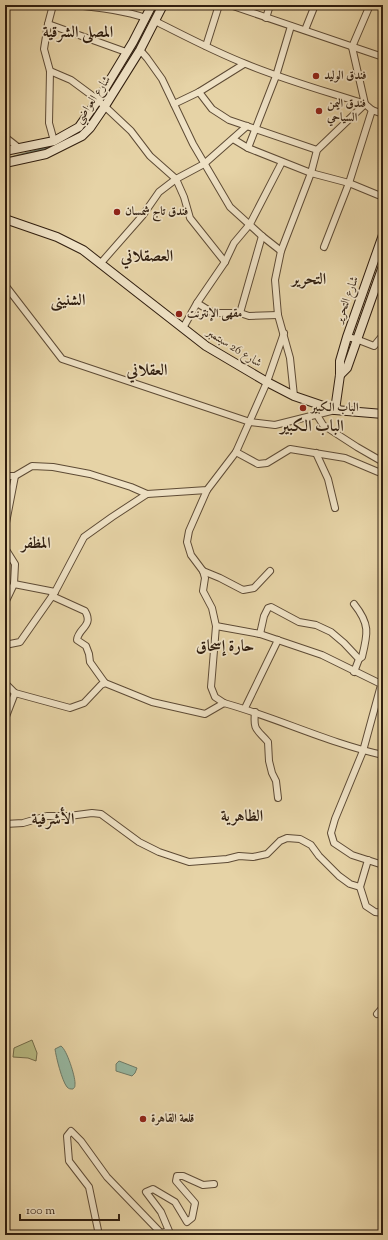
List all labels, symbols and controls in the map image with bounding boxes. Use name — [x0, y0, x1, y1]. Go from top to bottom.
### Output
district label: المصلى الشرقية — [43, 22, 113, 45]
place label: فندق الوليد — [324, 67, 366, 85]
marker: فندق الوليد — [311, 71, 321, 81]
street label: شارع العواضي — [70, 72, 117, 128]
place label: فندق اليمن السياحي — [326, 95, 366, 127]
marker: فندق اليمن السياحي — [314, 106, 324, 116]
place label: فندق تاج شمسان — [125, 203, 188, 222]
marker: فندق تاج شمسان — [112, 207, 122, 217]
district label: العصقلاني — [120, 246, 173, 269]
district label: التحرير — [290, 269, 326, 292]
street label: شارع التحرير — [329, 274, 365, 328]
district label: الشنينى — [51, 290, 85, 313]
place label: مقهى الإنترنت — [187, 305, 243, 323]
marker: مقهى الإنترنت — [174, 309, 184, 319]
street label: شارع 26 سبتمبر — [201, 323, 265, 373]
district label: العقلاني — [126, 360, 167, 383]
place label: الباب الكبير — [309, 399, 359, 417]
marker: الباب الكبير — [298, 403, 308, 413]
district label: الباب الكبير — [278, 416, 344, 439]
district label: المظفر — [19, 533, 51, 556]
district label: حارة إسحاق — [196, 636, 254, 659]
district label: الظاهرية — [221, 806, 263, 829]
district label: الأشرفية — [32, 807, 74, 832]
place label: قلعة القاهرة — [151, 1110, 194, 1128]
marker: قلعة القاهرة — [138, 1114, 148, 1124]
scale bar — [20, 1196, 119, 1222]
text: 100 m — [26, 1202, 55, 1220]

